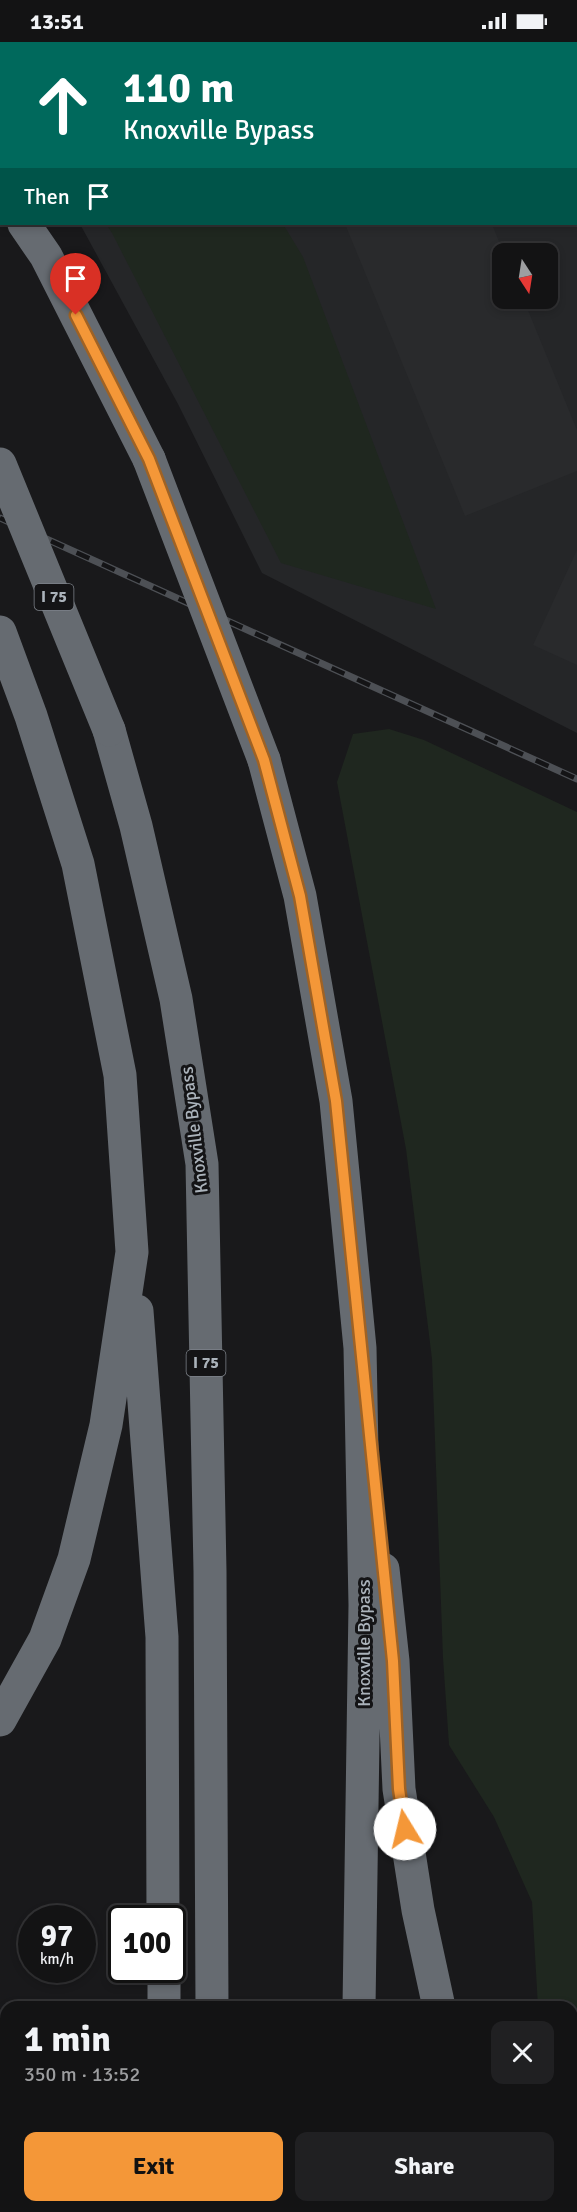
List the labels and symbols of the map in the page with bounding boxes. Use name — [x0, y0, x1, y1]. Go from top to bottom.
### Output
north arrow — [492, 243, 558, 309]
pin — [50, 253, 101, 315]
road number: I 75 — [34, 584, 74, 610]
street label: Knoxville Bypass — [175, 1065, 213, 1195]
road number: I 75 — [186, 1350, 226, 1376]
street label: Knoxville Bypass — [353, 1579, 375, 1707]
position arrow — [373, 1797, 437, 1861]
speed limit sign: 100 — [108, 1905, 186, 1983]

